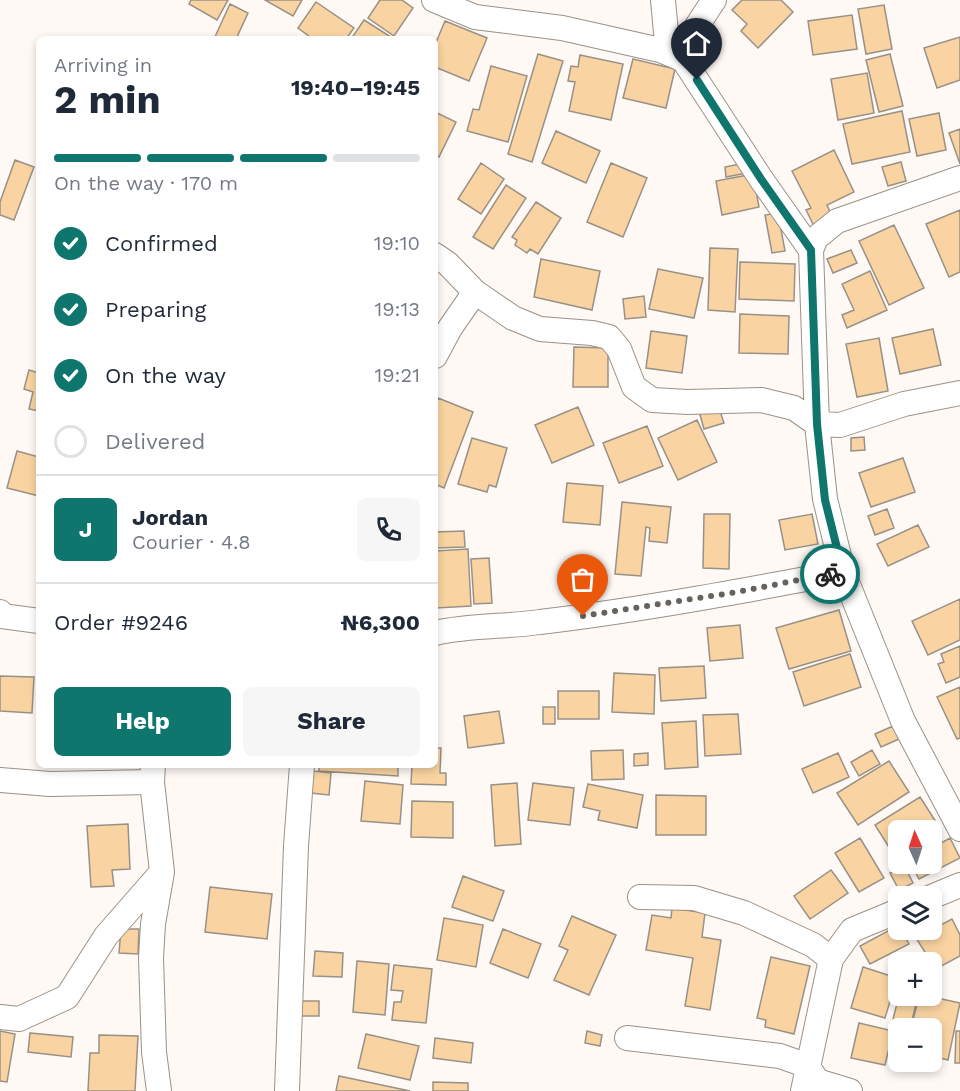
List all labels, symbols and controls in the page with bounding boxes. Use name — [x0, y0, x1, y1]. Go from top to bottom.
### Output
pin — [671, 18, 722, 80]
icon: home — [680, 27, 713, 60]
text: Arriving in — [54, 53, 152, 77]
text: 19:40–19:45 — [291, 75, 420, 100]
text: 2 min — [54, 77, 161, 122]
text: On the way · 170 m — [54, 171, 238, 195]
icon: check — [54, 227, 87, 260]
text: Confirmed — [105, 231, 218, 256]
text: 19:10 — [374, 231, 420, 255]
icon: check — [54, 293, 87, 326]
text: Preparing — [105, 297, 206, 322]
text: 19:13 — [374, 297, 420, 321]
icon: check — [54, 359, 87, 392]
text: On the way — [105, 363, 226, 388]
text: 19:21 — [374, 363, 420, 387]
text: Delivered — [105, 429, 205, 454]
button: phone — [357, 498, 420, 561]
text: Jordan — [132, 505, 208, 530]
text: J — [79, 517, 92, 542]
text: Courier · 4.8 — [132, 530, 251, 554]
courier — [800, 544, 860, 604]
pin — [557, 554, 608, 616]
icon: bike — [814, 558, 847, 591]
icon: bag — [566, 563, 599, 596]
text: Order #9246 — [54, 610, 188, 635]
text: ₦6,300 — [341, 610, 420, 635]
button: Help — [54, 687, 231, 756]
button: Share — [243, 687, 420, 756]
north arrow — [888, 820, 942, 874]
map controls — [888, 820, 942, 1072]
button: layers — [888, 886, 942, 940]
button: + — [888, 952, 942, 1006]
button: − — [888, 1018, 942, 1072]

